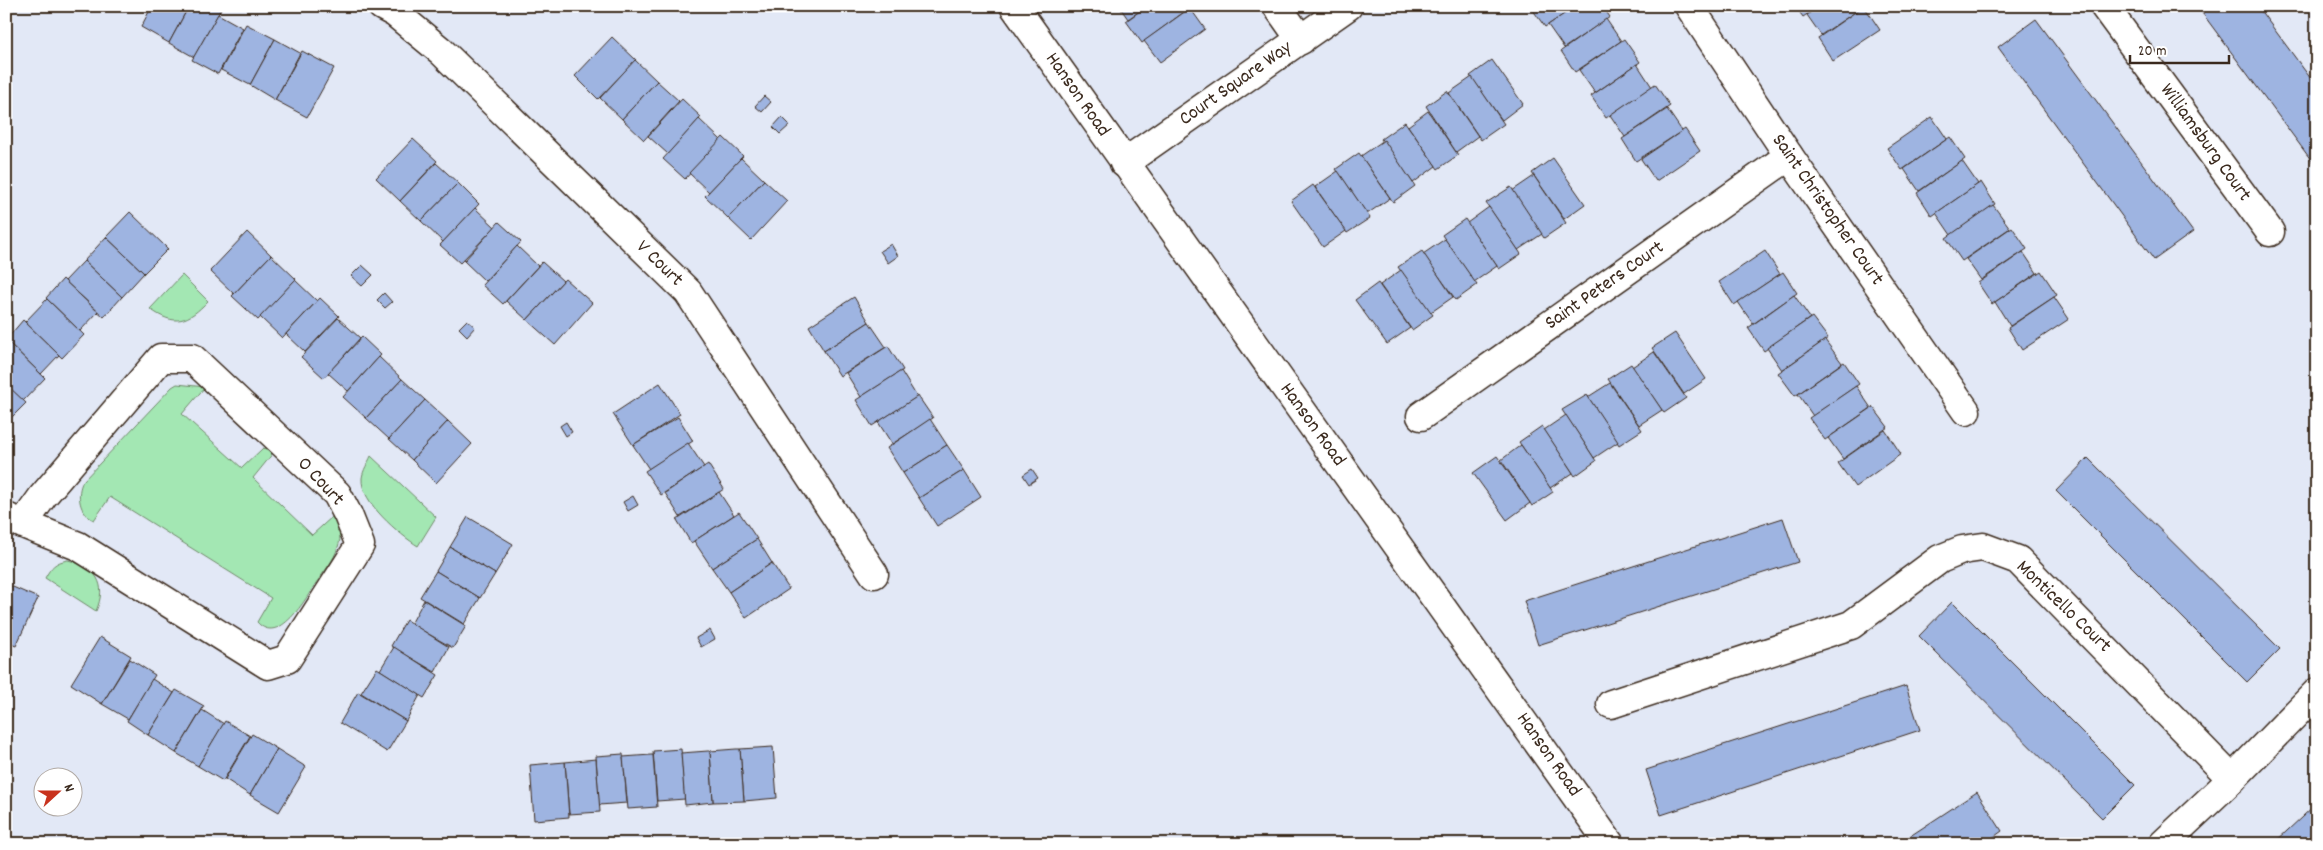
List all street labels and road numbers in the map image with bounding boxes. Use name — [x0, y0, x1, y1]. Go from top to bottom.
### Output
street label: Court Square Way — [1174, 34, 1299, 133]
street label: Hanson Road — [1038, 47, 1116, 143]
street label: Williamsburg Court — [2152, 78, 2258, 208]
street label: Saint Christopher Court — [1764, 129, 1890, 291]
street label: V Court — [629, 234, 689, 294]
street label: Saint Peters Court — [1540, 234, 1670, 338]
street label: Hanson Road — [1272, 377, 1352, 473]
street label: O Court — [290, 451, 350, 513]
street label: Monticello Court — [2009, 554, 2117, 660]
street label: Hanson Road — [1509, 707, 1587, 803]

